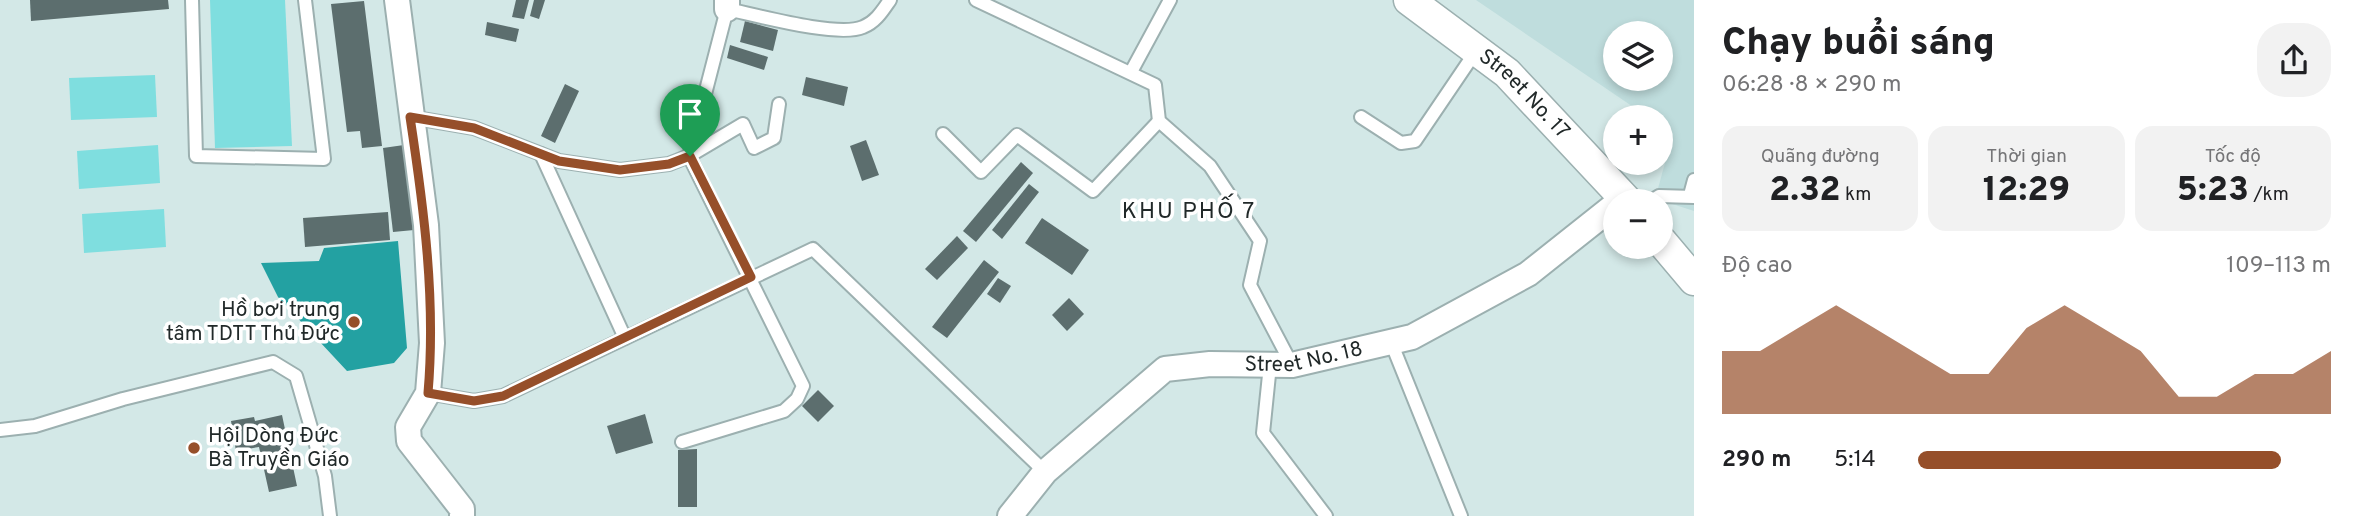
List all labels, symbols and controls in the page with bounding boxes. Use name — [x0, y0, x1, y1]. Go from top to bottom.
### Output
text: Chạy buổi sáng — [1722, 20, 1995, 69]
map controls — [1603, 21, 1673, 259]
button: layers — [1603, 21, 1673, 91]
button: share — [2257, 23, 2331, 97]
street label: Street No. 17 — [1473, 43, 1575, 145]
text: 06:28 · 8 × 290 m — [1722, 71, 1902, 100]
pin — [660, 84, 720, 156]
icon: arrive — [671, 95, 709, 133]
button: + — [1603, 105, 1673, 175]
text: Quãng đường — [1761, 145, 1880, 169]
text: Thời gian — [1986, 145, 2067, 169]
text: Tốc độ — [2205, 145, 2261, 169]
text: 2.32 — [1769, 169, 1841, 213]
text: 12:29 — [1983, 169, 2070, 213]
text: 5:23 — [2177, 169, 2249, 213]
text: km — [1841, 183, 1871, 207]
text: /km — [2249, 183, 2289, 207]
button: − — [1603, 189, 1673, 259]
district label: KHU PHỐ 7 — [1122, 193, 1256, 227]
text: Độ cao — [1722, 252, 1793, 281]
text: 109–113 m — [2226, 252, 2331, 281]
place label: Hồ bơi trung tâm TDTT Thủ Đức — [166, 297, 340, 348]
marker: Hồ bơi trung tâm TDTT Thủ Đức — [346, 314, 362, 330]
street label: Street No. 18 — [1244, 335, 1365, 379]
place label: Hội Dòng Đức Bà Truyền Giáo — [208, 423, 350, 474]
marker: Hội Dòng Đức Bà Truyền Giáo — [186, 440, 202, 456]
text: 290 m — [1722, 446, 1791, 475]
text: 5:14 — [1834, 446, 1876, 475]

